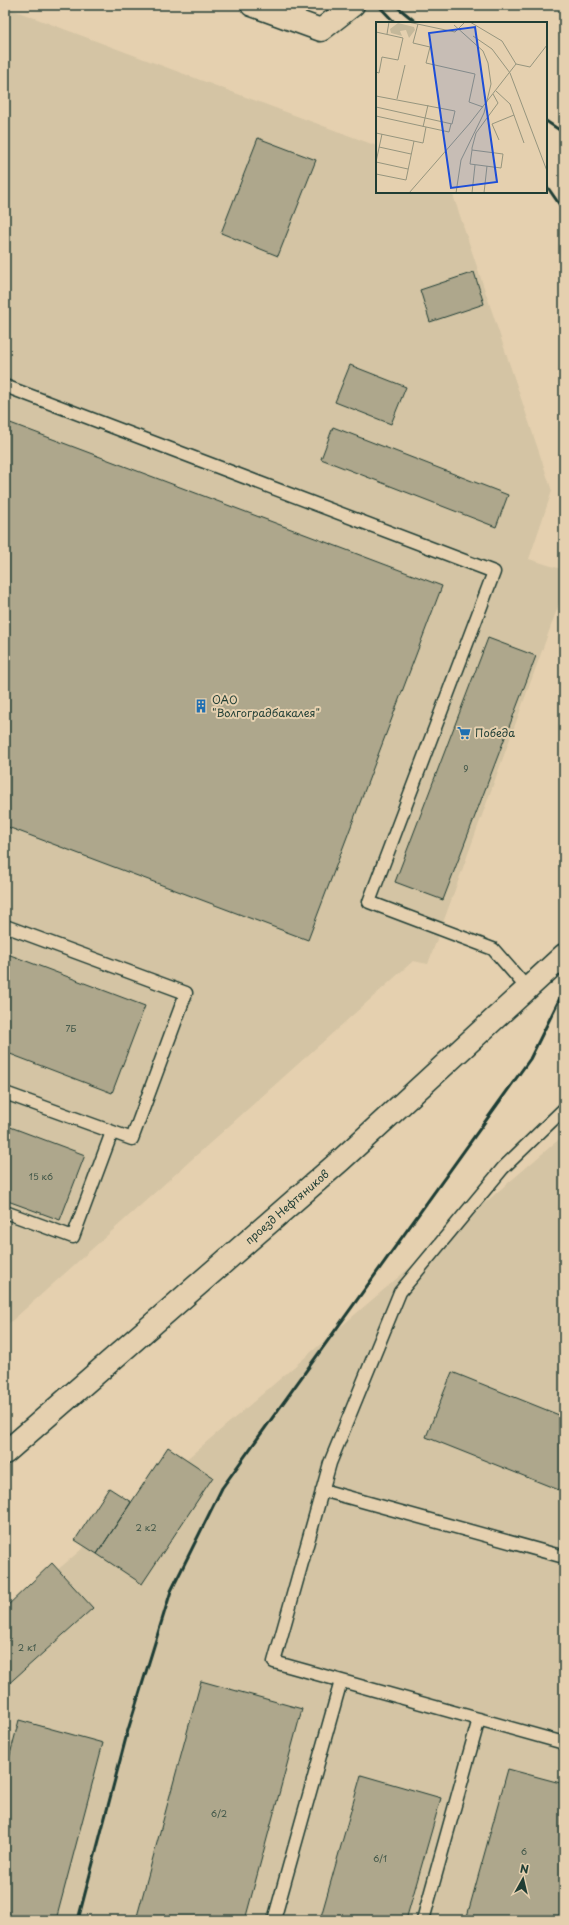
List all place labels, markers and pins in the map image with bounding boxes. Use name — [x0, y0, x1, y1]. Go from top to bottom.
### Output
place label: ОАО "Волгоградбакалея" — [212, 691, 320, 721]
building icon: ОАО "Волгоградбакалея" — [193, 698, 209, 714]
place label: Победа — [475, 724, 515, 741]
supermarket icon: Победа — [456, 725, 472, 741]

